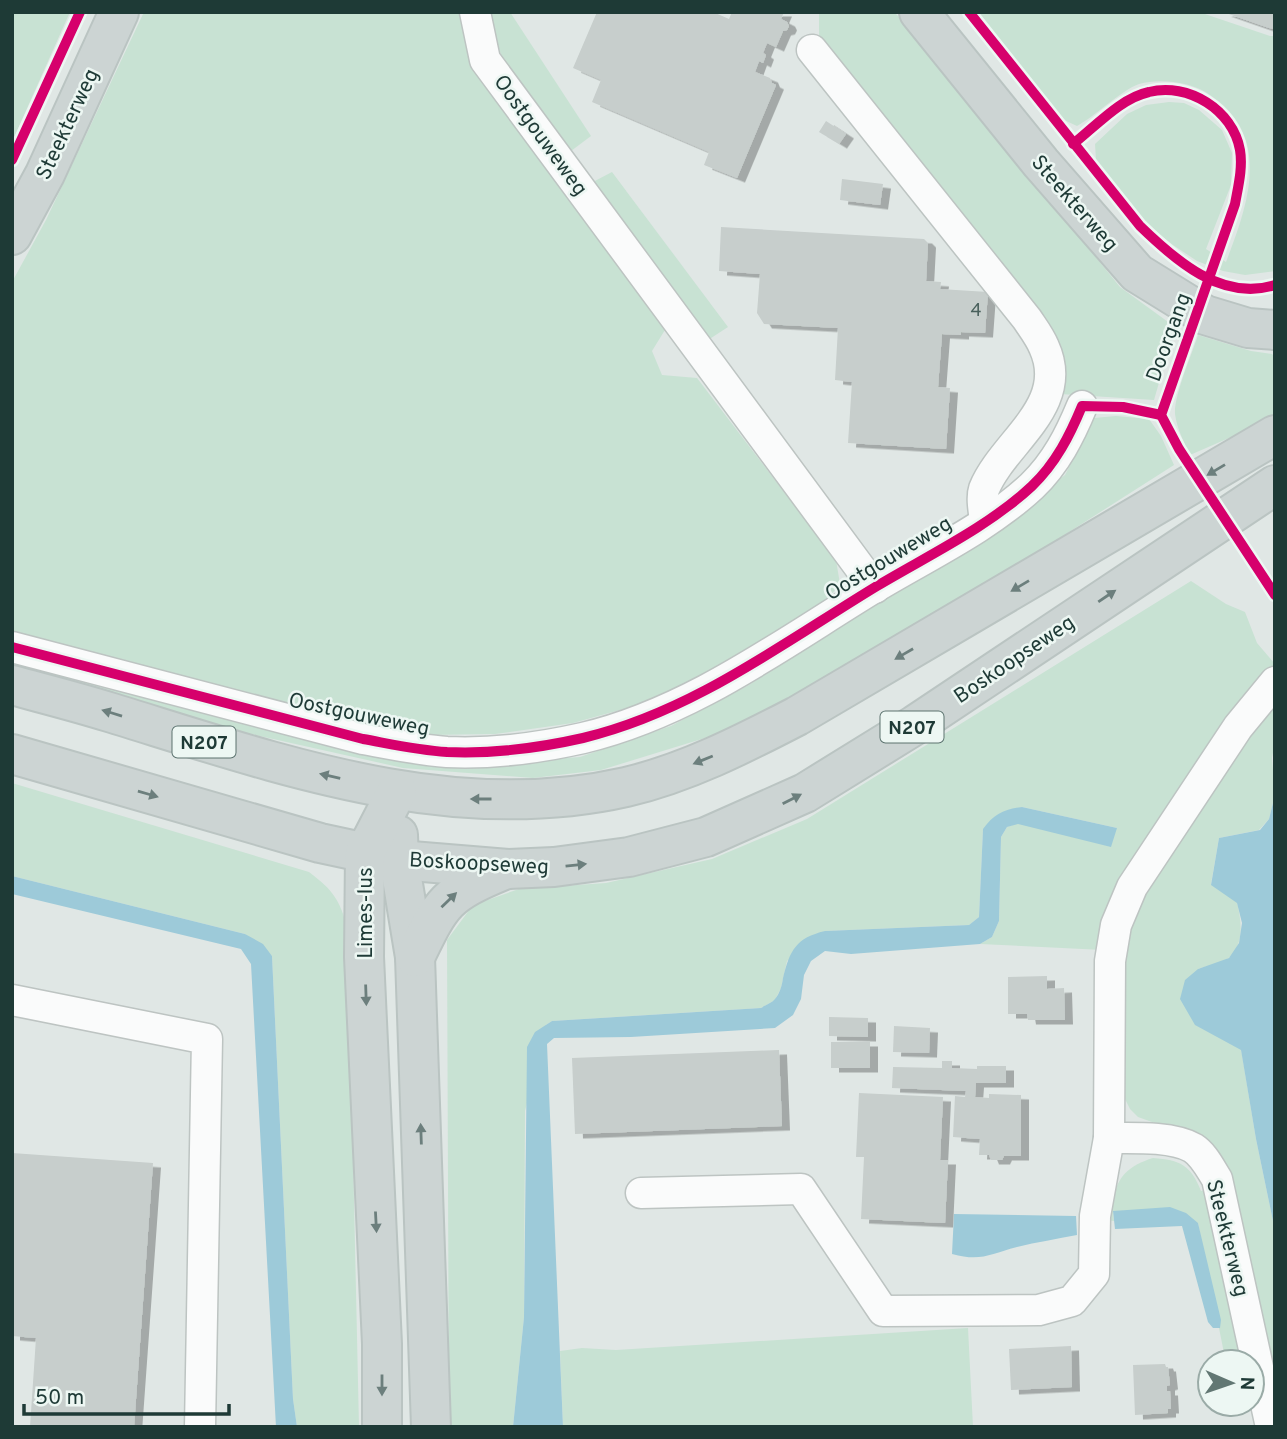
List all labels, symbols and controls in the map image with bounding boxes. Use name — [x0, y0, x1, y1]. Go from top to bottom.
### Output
street label: Steekterweg — [31, 65, 106, 185]
street label: Oostgouweweg — [487, 70, 593, 202]
street label: Steekterweg — [1024, 150, 1123, 258]
street label: Doorgang — [1141, 289, 1198, 386]
house number: 4 — [970, 300, 982, 323]
one-way arrow — [1206, 464, 1225, 476]
street label: Oostgouweweg — [820, 511, 957, 608]
one-way arrow — [1011, 580, 1030, 592]
one-way arrow — [1097, 590, 1117, 603]
street label: Boskoopseweg — [949, 610, 1081, 711]
one-way arrow — [894, 648, 913, 661]
street label: Oostgouweweg — [286, 687, 432, 744]
one-way arrow — [101, 707, 122, 717]
road number: N207 — [880, 712, 944, 742]
road number: N207 — [172, 726, 235, 758]
one-way arrow — [692, 755, 713, 766]
one-way arrow — [319, 770, 341, 781]
one-way arrow — [138, 790, 159, 800]
one-way arrow — [470, 793, 492, 805]
one-way arrow — [782, 794, 802, 805]
street label: Boskoopseweg — [408, 847, 550, 882]
one-way arrow — [565, 859, 587, 870]
street label: Limes-lus — [353, 867, 380, 959]
one-way arrow — [440, 893, 457, 909]
one-way arrow — [360, 984, 371, 1006]
one-way arrow — [416, 1123, 427, 1145]
street label: Steekterweg — [1199, 1177, 1254, 1300]
one-way arrow — [370, 1211, 381, 1233]
north arrow — [1196, 1348, 1266, 1418]
scale bar — [24, 1372, 229, 1416]
one-way arrow — [376, 1375, 388, 1397]
text: N — [1234, 1376, 1258, 1391]
text: 50 m — [35, 1385, 84, 1412]

